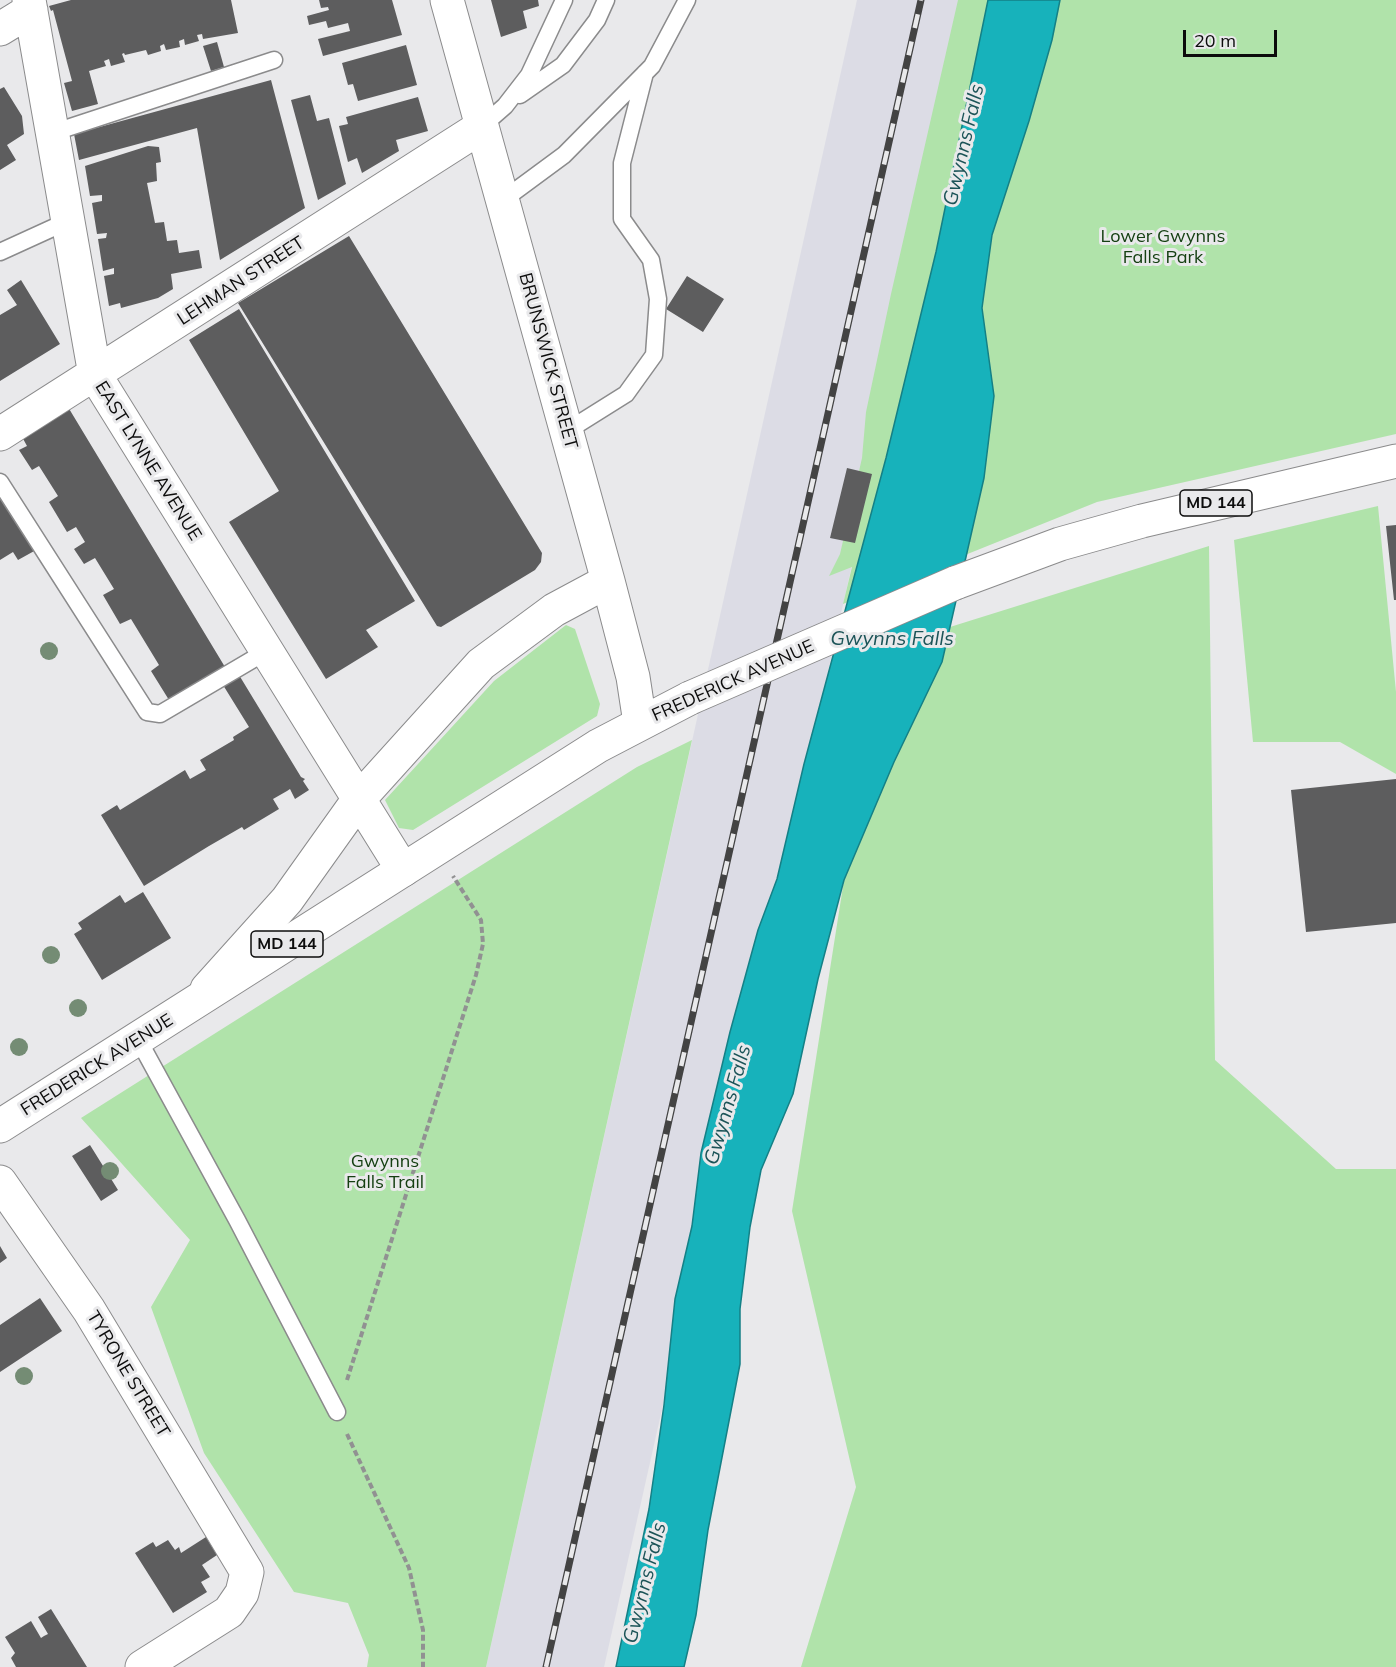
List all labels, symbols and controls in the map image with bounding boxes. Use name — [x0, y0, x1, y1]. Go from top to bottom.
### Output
scale bar — [1186, 18, 1280, 56]
text: 20 m — [1194, 29, 1236, 52]
water label: Gwynns Falls — [938, 82, 990, 208]
park label: Lower Gwynns Falls Park — [1101, 226, 1225, 268]
street label: LEHMAN STREET — [173, 232, 309, 330]
street label: BRUNSWICK STREET — [514, 271, 582, 451]
street label: EAST LYNNE AVENUE — [90, 377, 206, 545]
road number: MD 144 — [1180, 490, 1252, 516]
water label: Gwynns Falls — [830, 627, 954, 651]
street label: FREDERICK AVENUE — [649, 635, 817, 727]
road number: MD 144 — [251, 931, 323, 957]
street label: FREDERICK AVENUE — [17, 1009, 177, 1121]
water label: Gwynns Falls — [699, 1042, 757, 1168]
park label: Gwynns Falls Trail — [346, 1151, 424, 1194]
street label: TYRONE STREET — [82, 1307, 174, 1441]
water label: Gwynns Falls — [618, 1520, 672, 1646]

